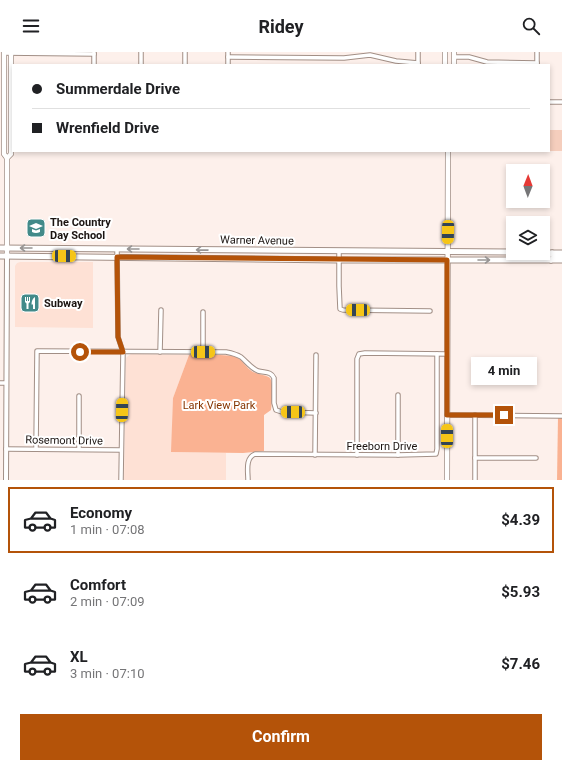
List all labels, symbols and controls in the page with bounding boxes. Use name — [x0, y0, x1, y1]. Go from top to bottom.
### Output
icon: menu — [20, 15, 42, 37]
icon: search — [520, 15, 542, 37]
text: Ridey — [258, 16, 304, 37]
text: Summerdale Drive — [56, 80, 180, 98]
text: Wrenfield Drive — [56, 119, 159, 137]
north arrow — [506, 164, 550, 208]
map controls — [506, 164, 550, 260]
place label: The Country Day School — [50, 216, 111, 242]
button: layers — [506, 216, 550, 260]
school or university icon: The Country Day School — [25, 217, 47, 239]
car — [442, 220, 454, 244]
street label: Warner Avenue — [220, 233, 294, 248]
one-way arrow — [20, 244, 33, 252]
one-way arrow — [127, 245, 140, 253]
one-way arrow — [196, 246, 209, 254]
car — [52, 250, 76, 262]
one-way arrow — [477, 256, 490, 264]
restaurant icon: Subway — [19, 292, 41, 314]
place label: Subway — [44, 297, 83, 310]
car — [346, 304, 370, 316]
route start — [71, 343, 89, 361]
car — [191, 346, 215, 358]
callout: 4 min — [471, 357, 537, 385]
text: 4 min — [488, 363, 520, 378]
car — [116, 398, 128, 422]
park label: Lark View Park — [183, 399, 256, 412]
car — [281, 406, 305, 418]
route end — [495, 406, 513, 424]
car — [441, 424, 453, 448]
street label: Rosemont Drive — [25, 433, 103, 448]
street label: Freeborn Drive — [347, 440, 418, 453]
icon: car — [22, 502, 58, 538]
text: Economy — [70, 504, 132, 522]
text: $4.39 — [501, 511, 540, 529]
text: 1 min · 07:08 — [70, 522, 145, 537]
icon: car — [22, 574, 58, 610]
text: Comfort — [70, 576, 126, 594]
text: $5.93 — [501, 583, 540, 601]
text: 2 min · 07:09 — [70, 594, 145, 609]
icon: car — [22, 646, 58, 682]
text: XL — [70, 648, 88, 666]
text: $7.46 — [501, 655, 540, 673]
text: 3 min · 07:10 — [70, 666, 145, 681]
button: Confirm — [20, 714, 542, 760]

